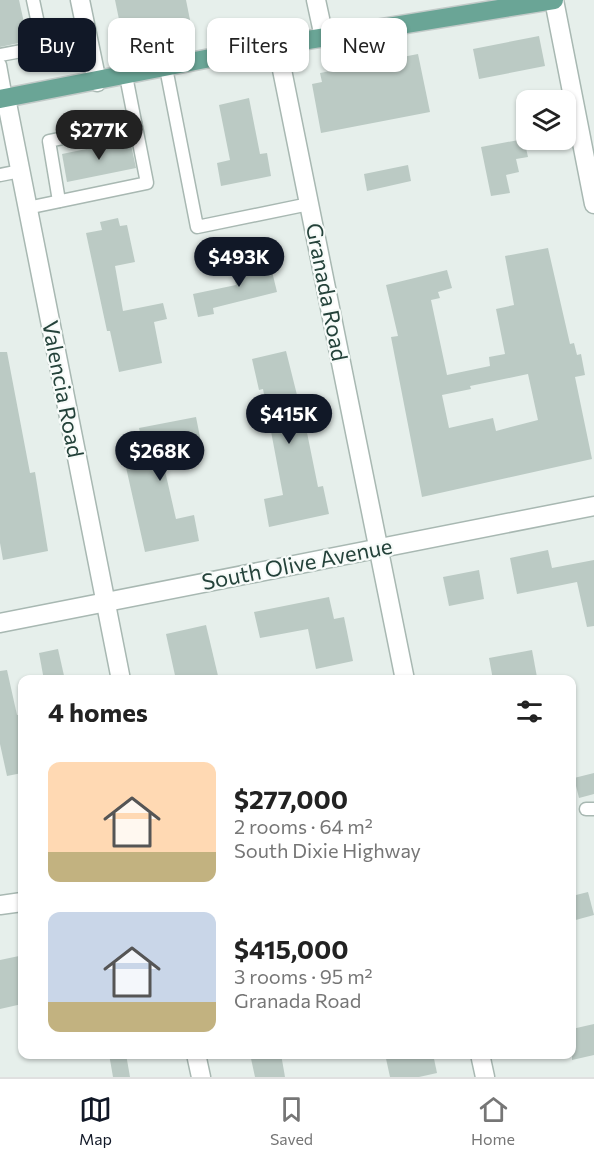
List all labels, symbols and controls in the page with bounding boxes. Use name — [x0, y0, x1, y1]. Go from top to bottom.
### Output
chip: Buy — [18, 18, 96, 72]
chip: Rent — [108, 18, 195, 72]
chip: Filters — [207, 18, 309, 72]
chip: New — [321, 18, 407, 72]
map controls — [516, 90, 576, 150]
button: layers — [516, 90, 576, 150]
pin: $277K — [57, 110, 141, 161]
text: $277K — [70, 117, 128, 141]
street label: Granada Road — [301, 221, 354, 363]
pin: $493K — [197, 237, 281, 288]
text: $493K — [208, 244, 270, 268]
street label: Valencia Road — [37, 318, 90, 460]
pin: $415K — [247, 394, 331, 445]
text: $415K — [260, 401, 318, 425]
pin: $268K — [118, 431, 202, 482]
text: $268K — [129, 438, 191, 462]
street label: South Olive Avenue — [199, 532, 394, 595]
icon: filters — [513, 695, 546, 728]
text: 4 homes — [48, 696, 148, 727]
text: $277,000 — [234, 783, 348, 814]
icon: home — [96, 786, 168, 858]
text: 2 rooms · 64 m² — [234, 814, 373, 838]
text: South Dixie Highway — [234, 838, 421, 862]
text: $415,000 — [234, 933, 349, 964]
icon: home — [96, 936, 168, 1008]
text: 3 rooms · 95 m² — [234, 964, 373, 988]
text: Granada Road — [234, 988, 361, 1012]
tab: Map — [79, 1093, 112, 1148]
tab: Saved — [270, 1093, 313, 1148]
tab: Home — [471, 1093, 515, 1148]

